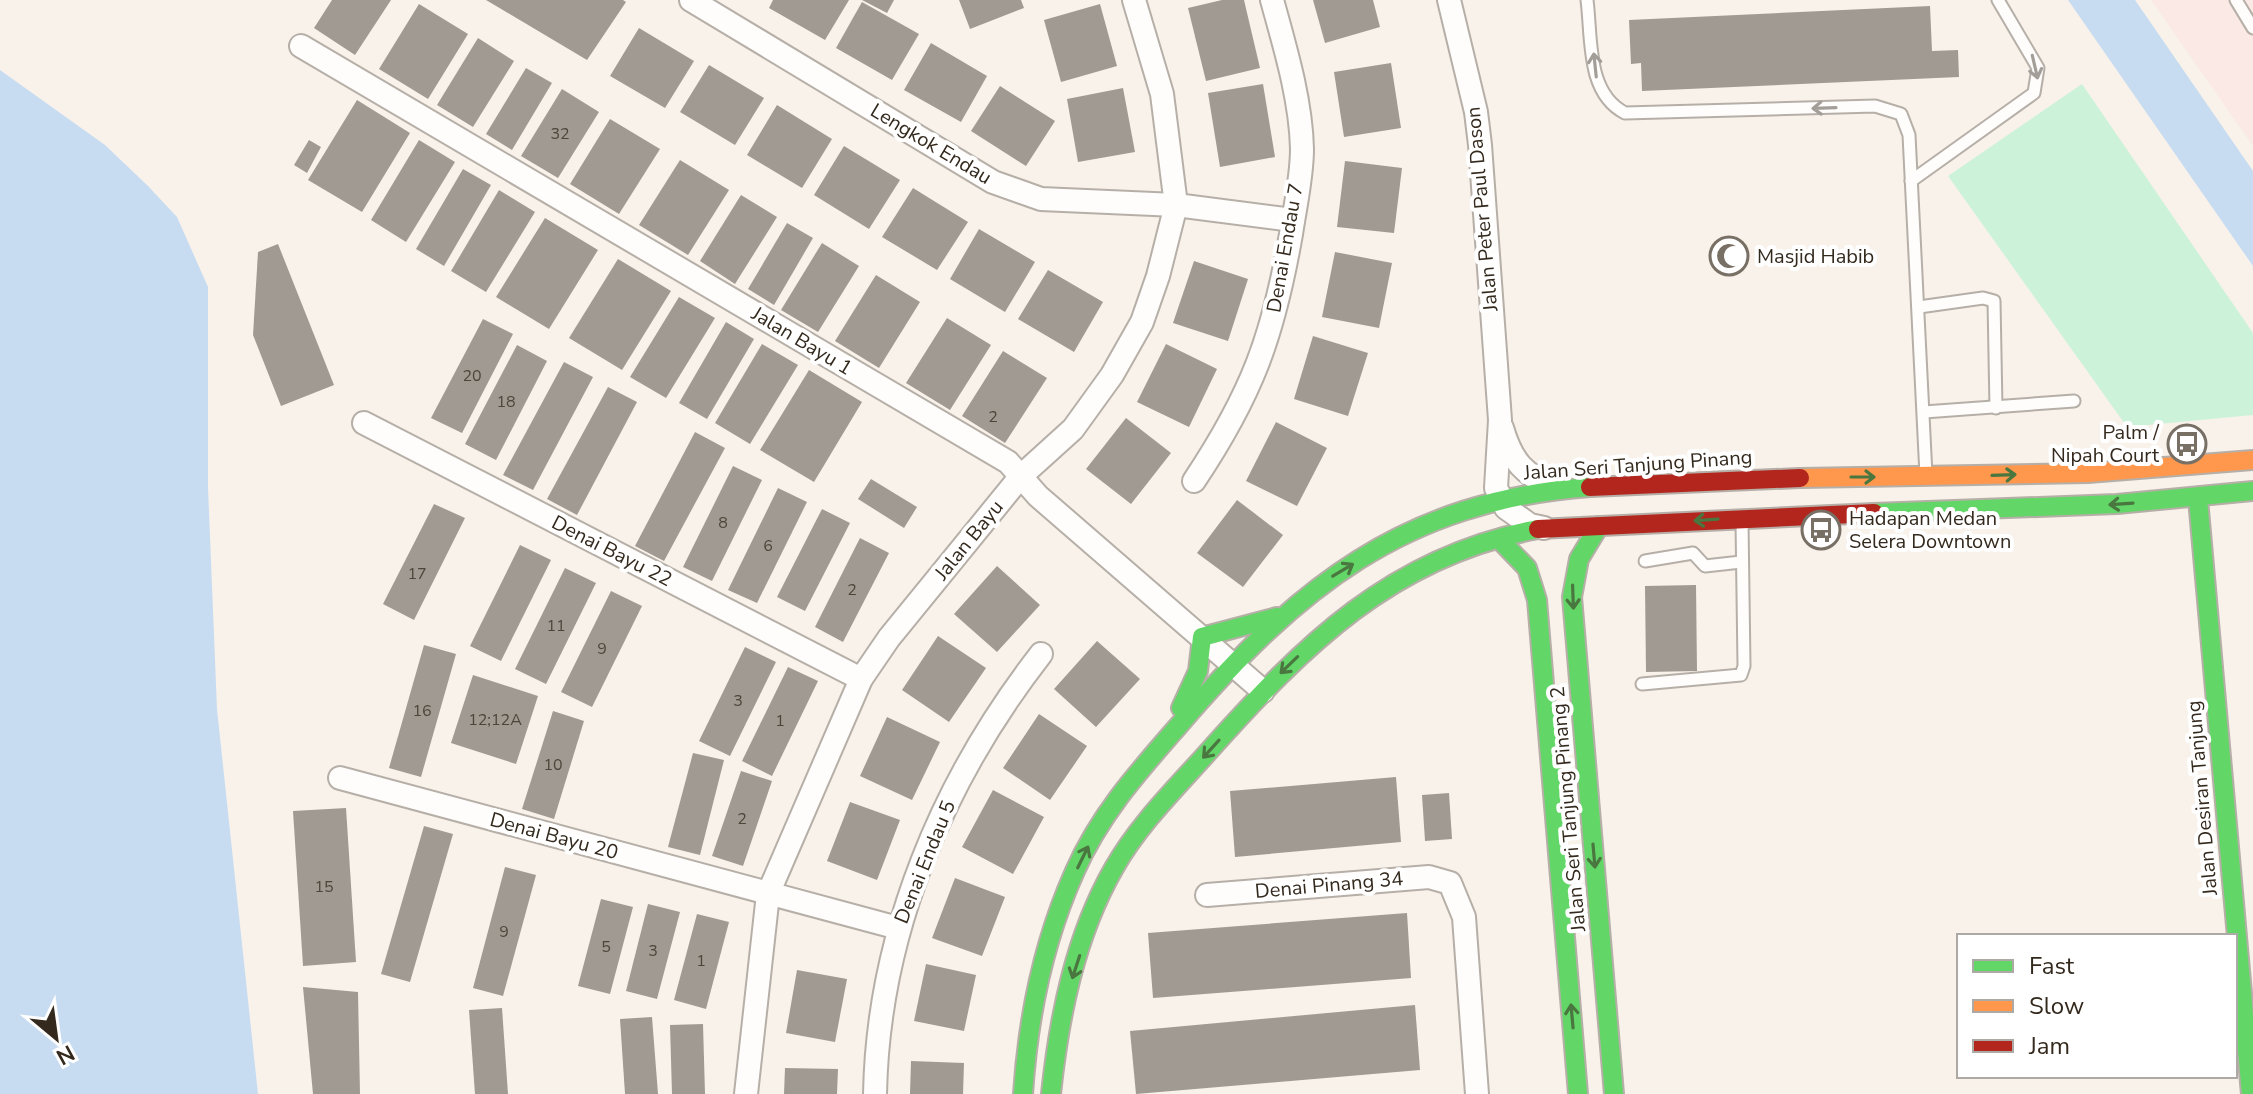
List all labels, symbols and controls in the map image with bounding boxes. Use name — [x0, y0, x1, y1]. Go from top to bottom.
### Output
one-way arrow — [1587, 52, 1602, 79]
one-way arrow — [2028, 54, 2043, 80]
street label: Lengkok Endau — [865, 97, 997, 191]
one-way arrow — [1811, 101, 1838, 116]
street label: Jalan Peter Paul Dason — [1460, 106, 1504, 313]
house number: 32 — [550, 123, 570, 145]
street label: Denai Endau 7 — [1260, 181, 1310, 315]
mosque icon: Masjid Habib — [1708, 235, 1750, 277]
place label: Masjid Habib — [1757, 243, 1874, 270]
street label: Jalan Bayu 1 — [746, 300, 857, 382]
house number: 20 — [462, 365, 482, 387]
house number: 18 — [496, 391, 516, 413]
house number: 2 — [988, 406, 998, 428]
place label: Palm / Nipah Court — [2051, 419, 2160, 469]
bus stop icon: Palm / Nipah Court — [2166, 423, 2208, 465]
street label: Jalan Seri Tanjung Pinang — [1522, 444, 1753, 487]
one-way arrow — [1990, 467, 2017, 482]
one-way arrow — [1849, 469, 1876, 485]
street label: Jalan Bayu — [928, 494, 1010, 586]
one-way arrow — [2108, 497, 2135, 512]
place label: Hadapan Medan Selera Downtown — [1849, 505, 2011, 555]
street label: Denai Bayu 22 — [547, 509, 677, 593]
bus stop icon: Hadapan Medan Selera Downtown — [1800, 509, 1842, 551]
house number: 8 — [718, 512, 728, 534]
one-way arrow — [1693, 513, 1720, 528]
house number: 6 — [763, 535, 773, 557]
one-way arrow — [1331, 561, 1354, 577]
house number: 17 — [407, 563, 427, 585]
house number: 2 — [847, 579, 857, 601]
one-way arrow — [1565, 583, 1580, 610]
house number: 11 — [546, 615, 566, 637]
house number: 9 — [597, 638, 607, 660]
one-way arrow — [1280, 655, 1299, 674]
street label: Jalan Seri Tanjung Pinang 2 — [1544, 685, 1592, 934]
house number: 3 — [733, 690, 743, 712]
street label: Jalan Desiran Tanjung — [2180, 699, 2224, 898]
house number: 16 — [412, 700, 432, 722]
house number: 12;12A — [468, 709, 522, 731]
house number: 1 — [775, 710, 785, 732]
one-way arrow — [1202, 738, 1221, 759]
house number: 10 — [543, 754, 563, 776]
street label: Denai Endau 5 — [888, 796, 962, 928]
street label: Denai Bayu 20 — [487, 806, 621, 866]
house number: 2 — [737, 808, 747, 830]
one-way arrow — [1587, 842, 1602, 869]
one-way arrow — [1076, 846, 1091, 870]
street label: Denai Pinang 34 — [1254, 865, 1404, 905]
house number: 15 — [314, 876, 334, 898]
house number: 9 — [499, 921, 509, 943]
legend — [1957, 934, 2237, 1078]
house number: 5 — [601, 936, 611, 958]
house number: 3 — [648, 940, 658, 962]
house number: 1 — [696, 950, 706, 972]
text: Fast — [2029, 950, 2075, 982]
one-way arrow — [1067, 954, 1082, 979]
text: Slow — [2029, 990, 2084, 1022]
north arrow — [16, 998, 96, 1078]
one-way arrow — [1564, 1003, 1579, 1030]
text: Jam — [2028, 1030, 2070, 1062]
text: N — [51, 1038, 80, 1072]

